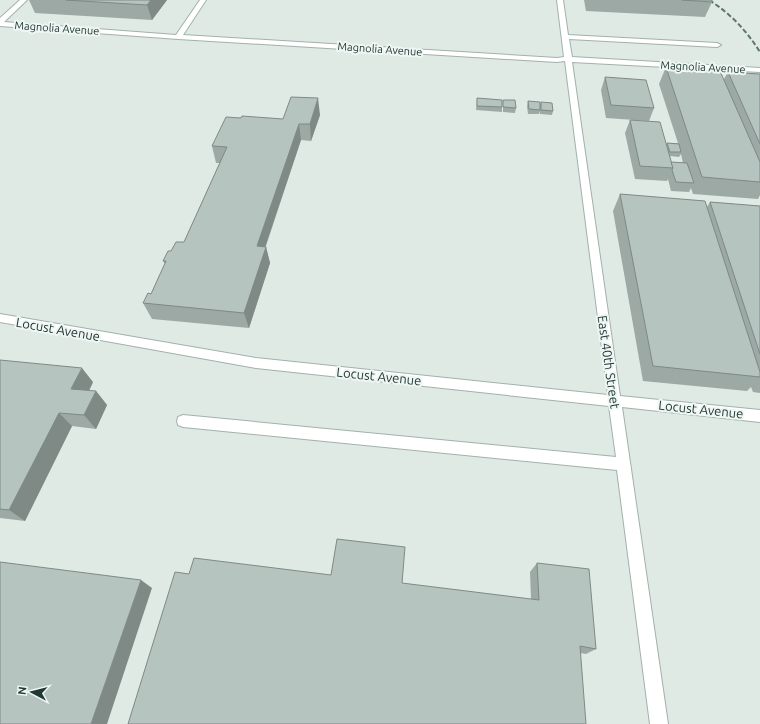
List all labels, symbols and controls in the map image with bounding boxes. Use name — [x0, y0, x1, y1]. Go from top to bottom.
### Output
street label: Magnolia Avenue — [14, 19, 100, 37]
street label: Magnolia Avenue — [337, 40, 423, 58]
street label: Magnolia Avenue — [660, 59, 746, 75]
street label: East 40th Street — [596, 314, 622, 410]
street label: Locust Avenue — [15, 315, 101, 343]
street label: Locust Avenue — [336, 365, 422, 387]
street label: Locust Avenue — [658, 398, 744, 420]
north arrow — [12, 672, 52, 712]
text: N — [16, 686, 29, 696]

